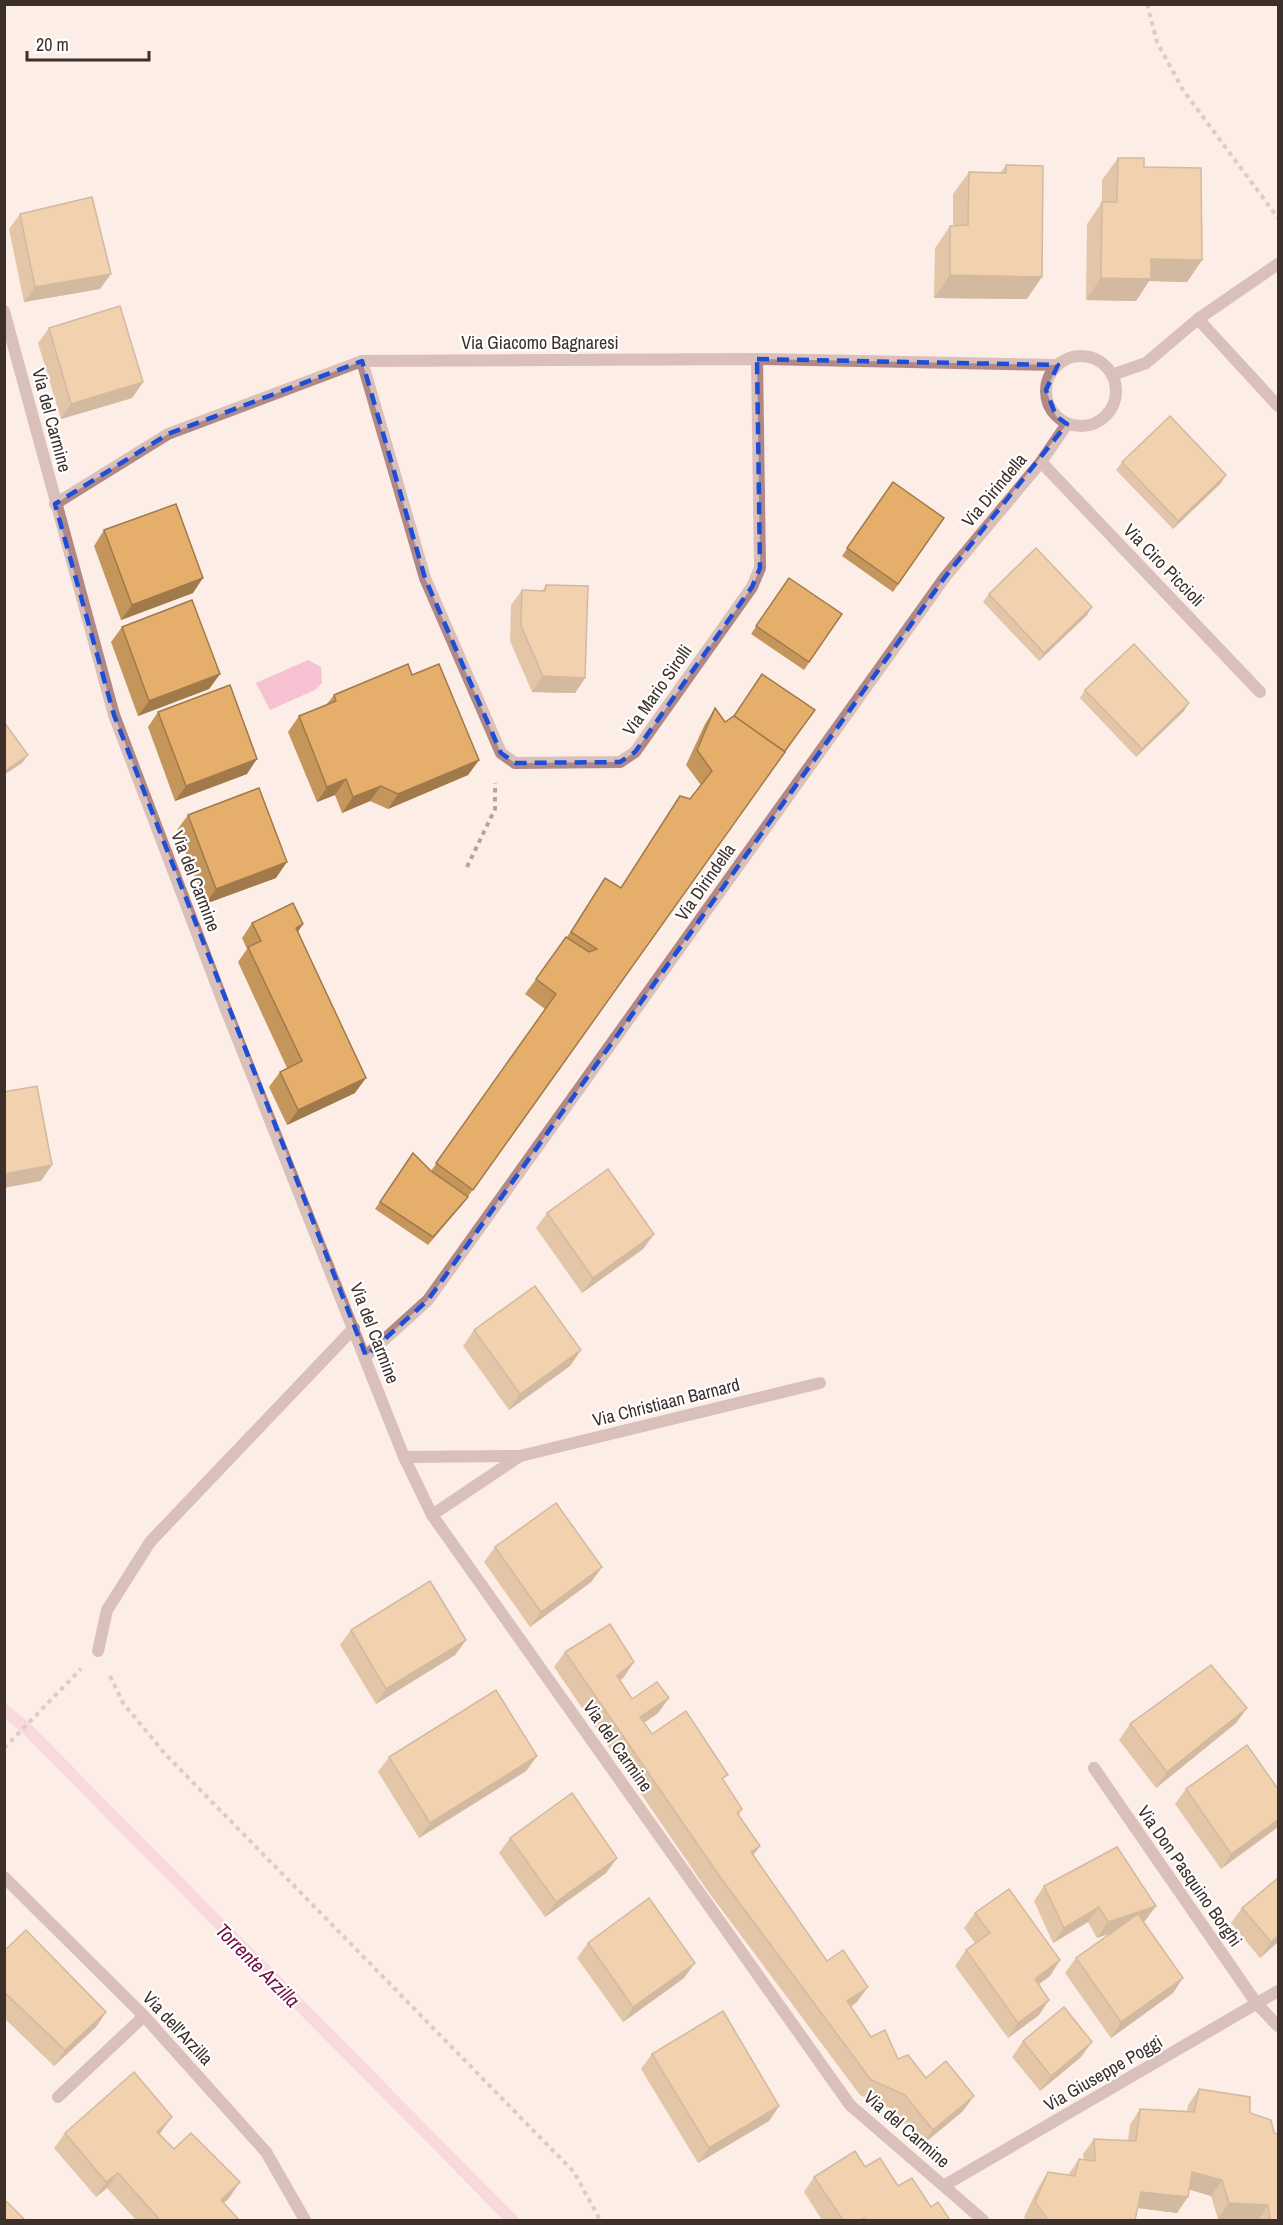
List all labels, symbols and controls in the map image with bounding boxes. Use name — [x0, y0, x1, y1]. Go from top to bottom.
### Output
scale bar — [27, 24, 148, 62]
text: 20 m — [36, 32, 69, 57]
street label: Via Giacomo Bagnaresi — [461, 330, 619, 355]
street label: Via del Carmine — [26, 365, 78, 475]
street label: Via Dirindella — [956, 448, 1032, 532]
street label: Via Ciro Piccioli — [1118, 518, 1210, 612]
street label: Via Mario Sirolli — [616, 640, 698, 740]
street label: Via del Carmine — [165, 827, 227, 935]
street label: Via Dirindella — [669, 838, 741, 926]
street label: Via del Carmine — [344, 1279, 406, 1387]
street label: Via Christiaan Barnard — [590, 1372, 742, 1432]
street label: Via del Carmine — [577, 1695, 659, 1797]
street label: Via Don Pasquino Borghi — [1132, 1800, 1248, 1952]
water label: Torrente Arzilla — [210, 1917, 306, 2013]
street label: Via dell'Arzilla — [137, 1986, 219, 2070]
street label: Via Giuseppe Poggi — [1039, 2029, 1167, 2117]
street label: Via del Carmine — [859, 2085, 955, 2173]

